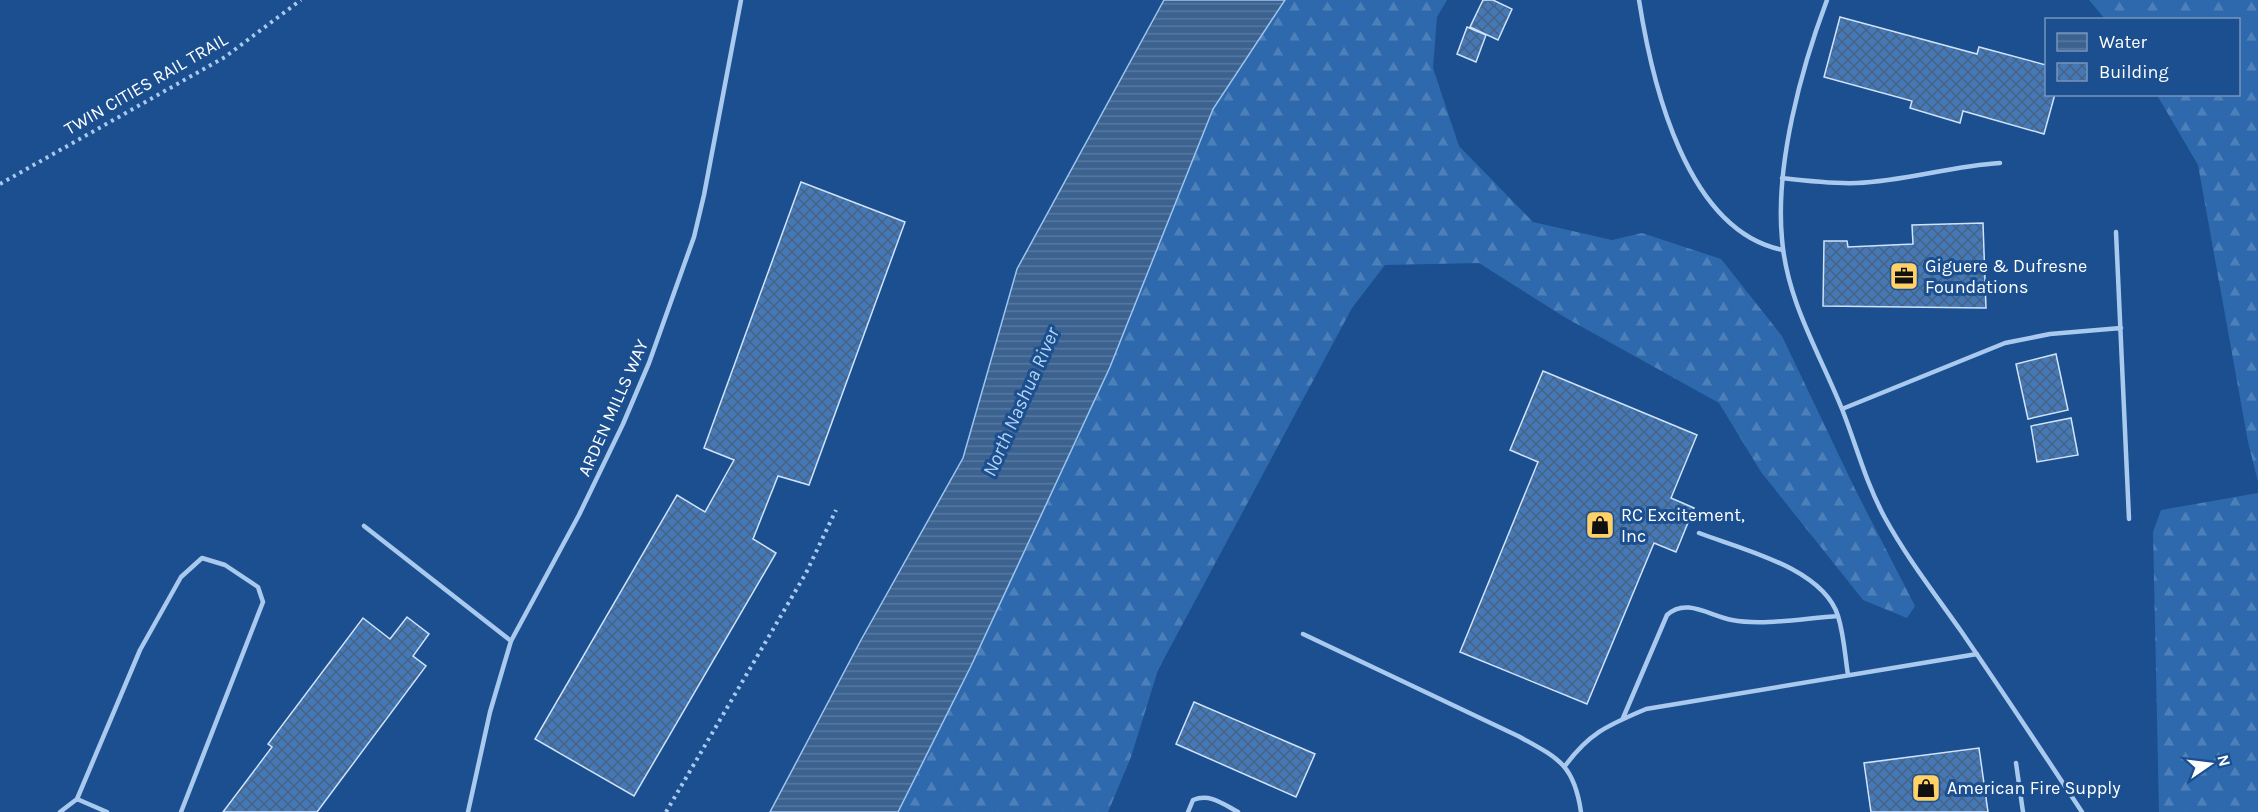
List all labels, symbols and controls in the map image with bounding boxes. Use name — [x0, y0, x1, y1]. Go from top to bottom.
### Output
legend — [2045, 18, 2240, 96]
street label: TWIN CITIES RAIL TRAIL — [60, 28, 232, 140]
text: Water — [2099, 31, 2147, 53]
text: Building — [2099, 61, 2169, 83]
place label: Giguere & Dufresne Foundations — [1925, 255, 2087, 298]
office icon: Giguere & Dufresne Foundations — [1888, 260, 1920, 292]
water label: North Nashua River — [978, 323, 1065, 480]
street label: ARDEN MILLS WAY — [573, 336, 653, 480]
place label: RC Excitement, Inc — [1621, 504, 1745, 547]
shop icon: RC Excitement, Inc — [1584, 509, 1616, 541]
north arrow — [2180, 734, 2240, 794]
text: N — [2213, 753, 2235, 768]
shop icon: American Fire Supply — [1910, 772, 1942, 804]
place label: American Fire Supply — [1947, 777, 2121, 799]

